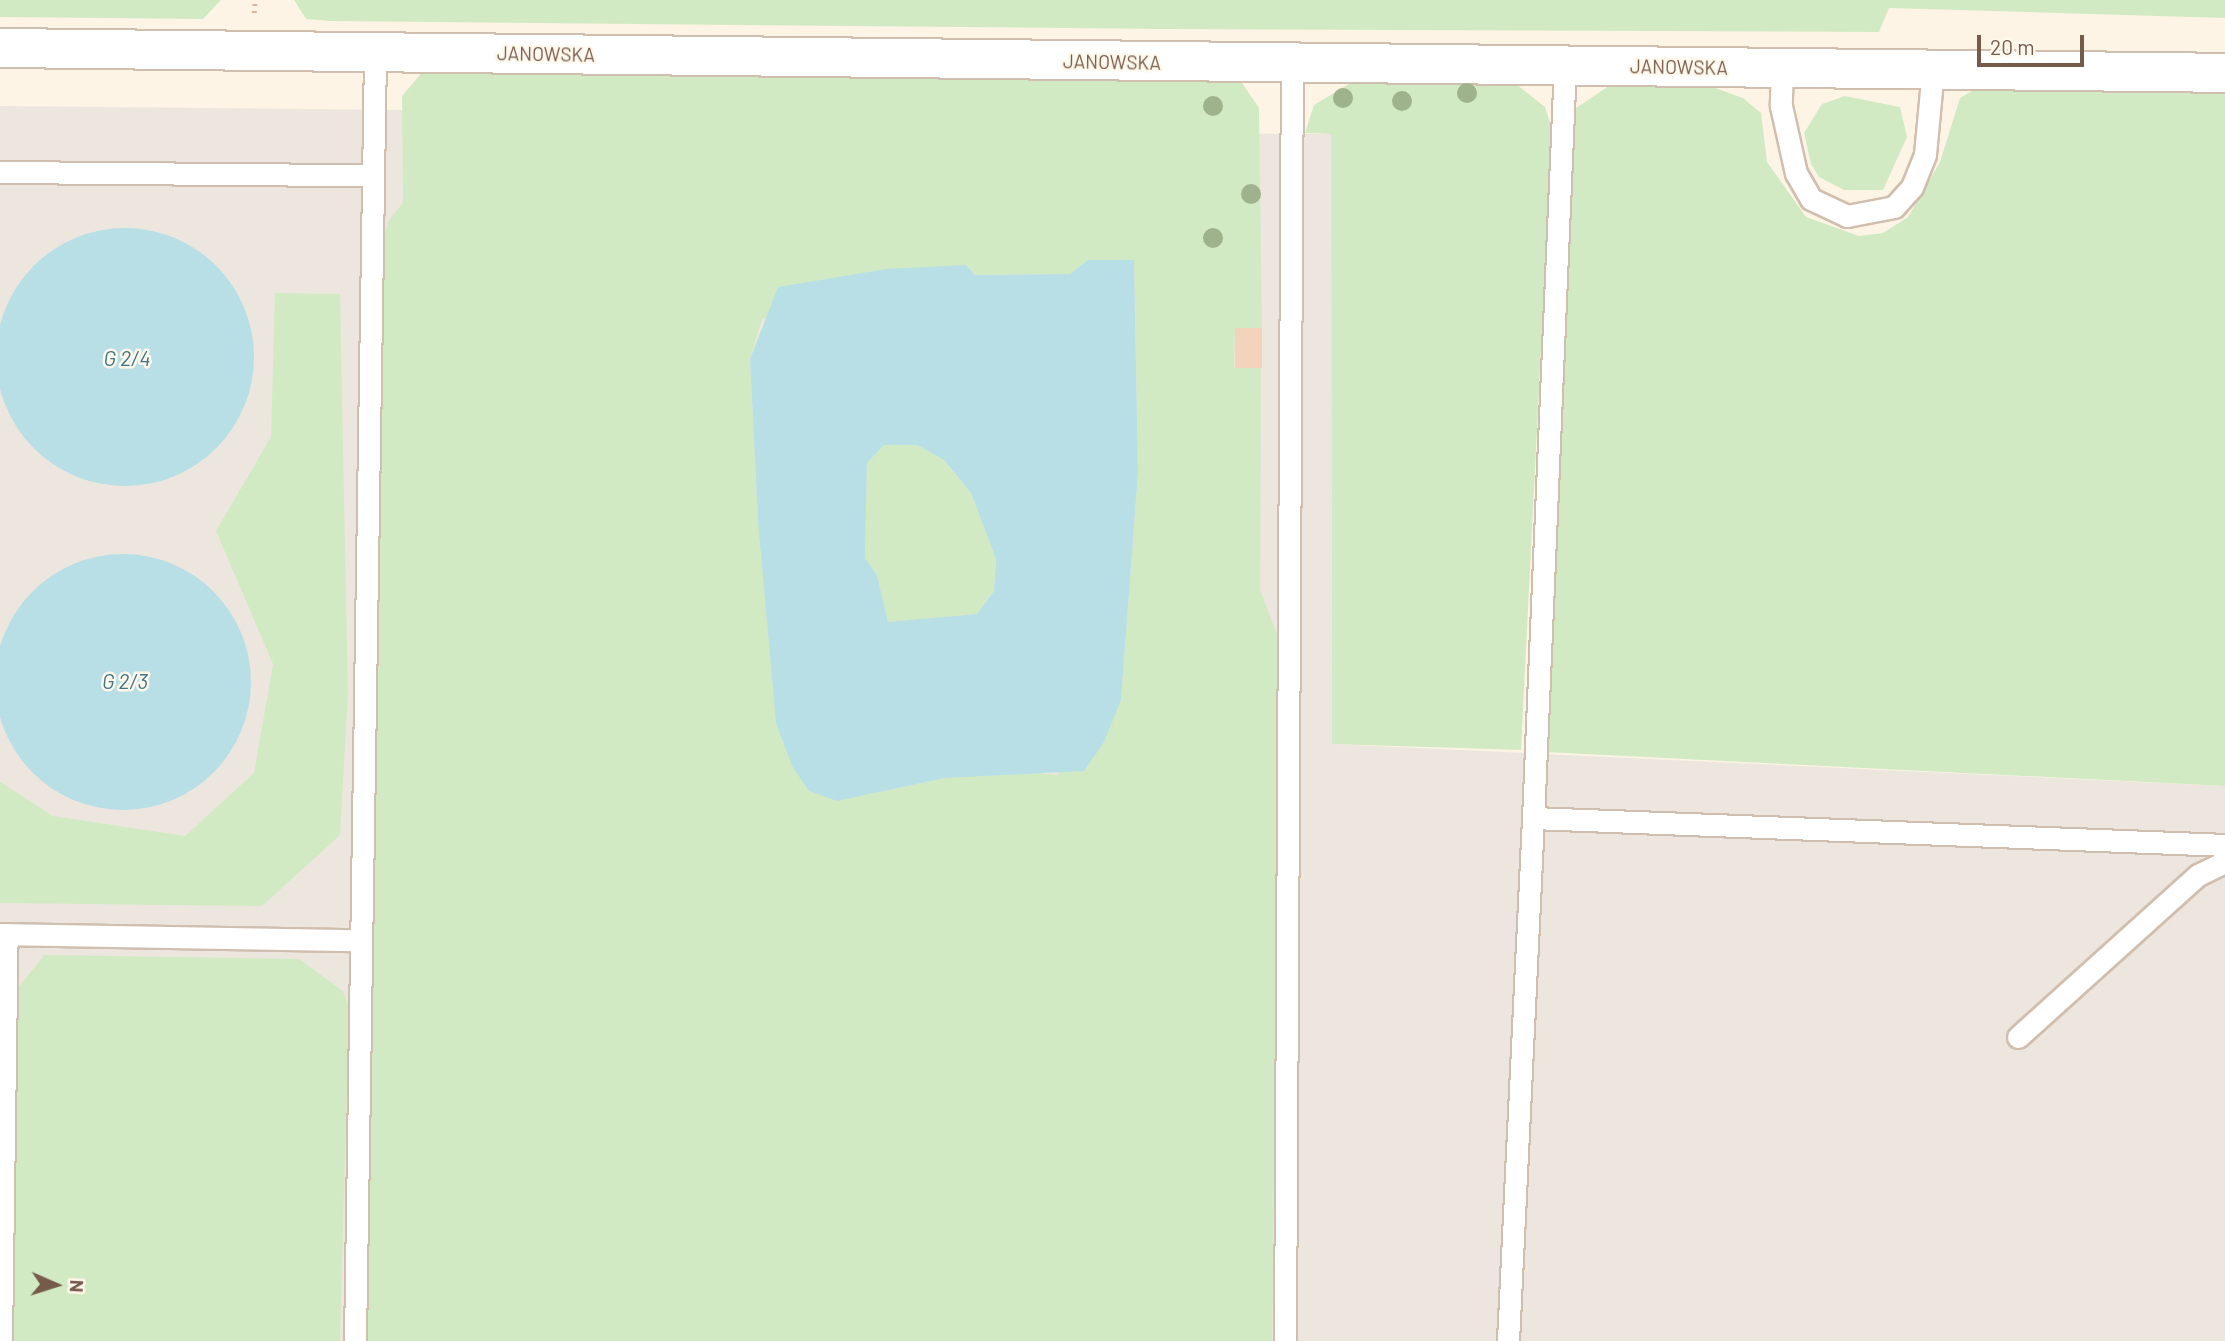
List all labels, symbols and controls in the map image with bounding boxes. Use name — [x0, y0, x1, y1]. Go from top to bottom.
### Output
scale bar — [1980, 21, 2087, 65]
text: 20 m — [1990, 34, 2035, 59]
street label: JANOWSKA — [497, 42, 595, 66]
street label: JANOWSKA — [1063, 50, 1161, 74]
street label: JANOWSKA — [1630, 55, 1728, 79]
water label: G 2/4 — [104, 345, 150, 371]
water label: G 2/3 — [102, 668, 148, 694]
north arrow — [21, 1250, 91, 1320]
text: N — [66, 1279, 89, 1293]

